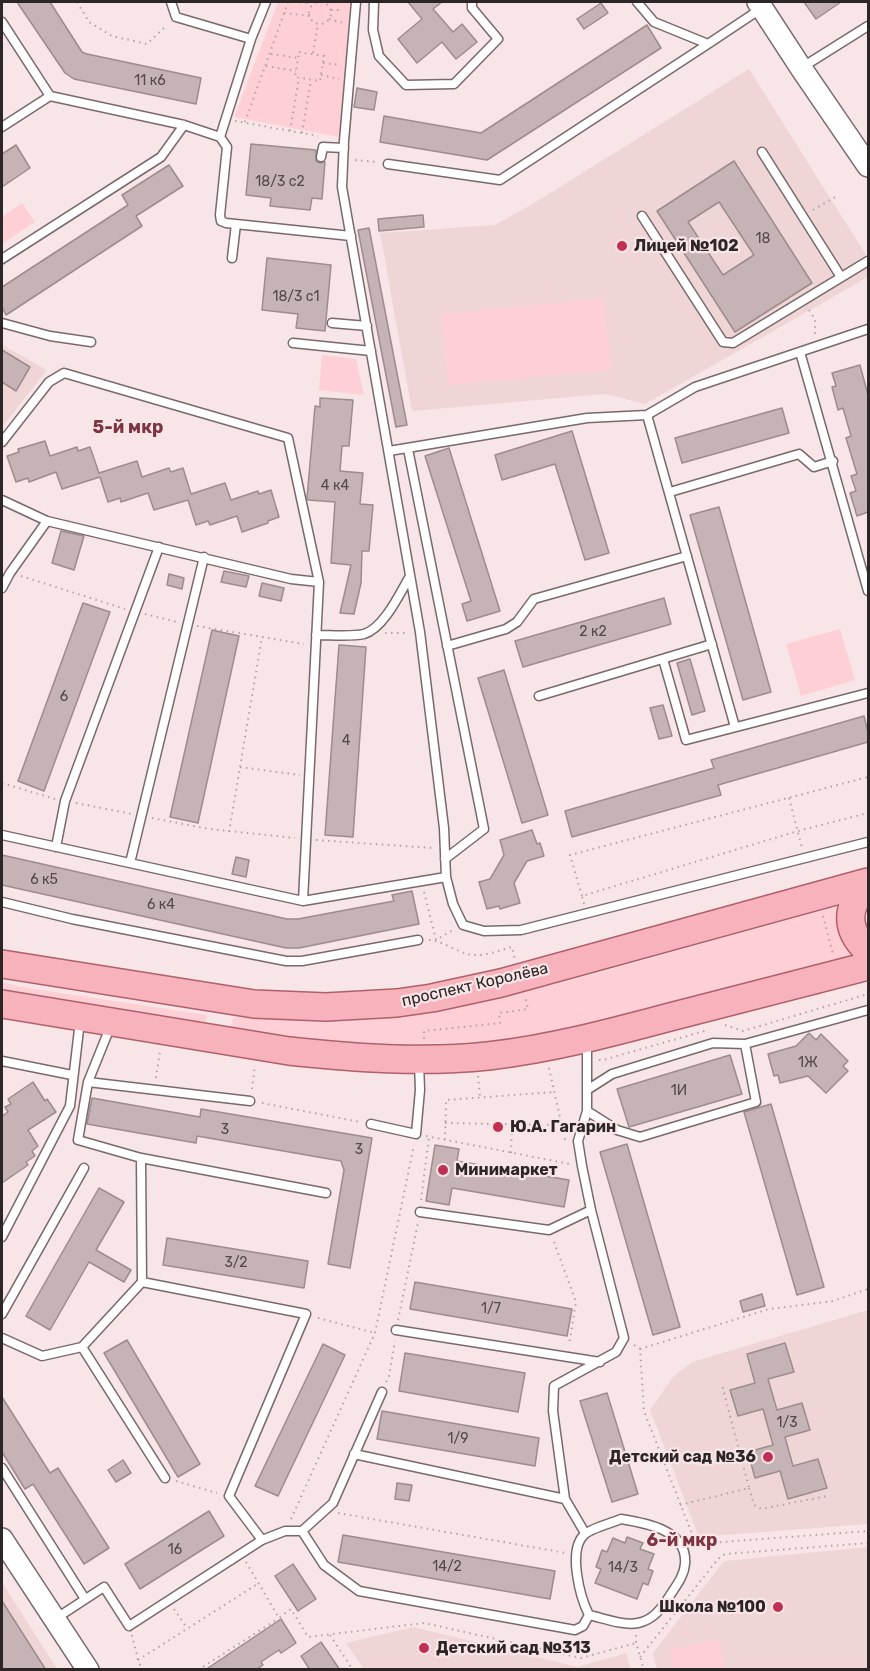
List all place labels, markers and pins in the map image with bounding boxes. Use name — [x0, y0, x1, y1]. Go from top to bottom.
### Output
place label: Лицей №102 — [634, 236, 739, 256]
marker: Лицей №102 — [615, 239, 629, 253]
place label: Ю.А. Гагарин — [510, 1117, 616, 1137]
marker: Ю.А. Гагарин — [491, 1120, 505, 1134]
place label: Минимаркет — [455, 1160, 558, 1180]
marker: Минимаркет — [436, 1163, 450, 1177]
place label: Детский сад №36 — [609, 1447, 756, 1467]
marker: Детский сад №36 — [761, 1450, 775, 1464]
place label: Школа №100 — [659, 1597, 766, 1617]
marker: Школа №100 — [771, 1600, 785, 1614]
place label: Детский сад №313 — [436, 1638, 591, 1658]
marker: Детский сад №313 — [417, 1641, 431, 1655]

